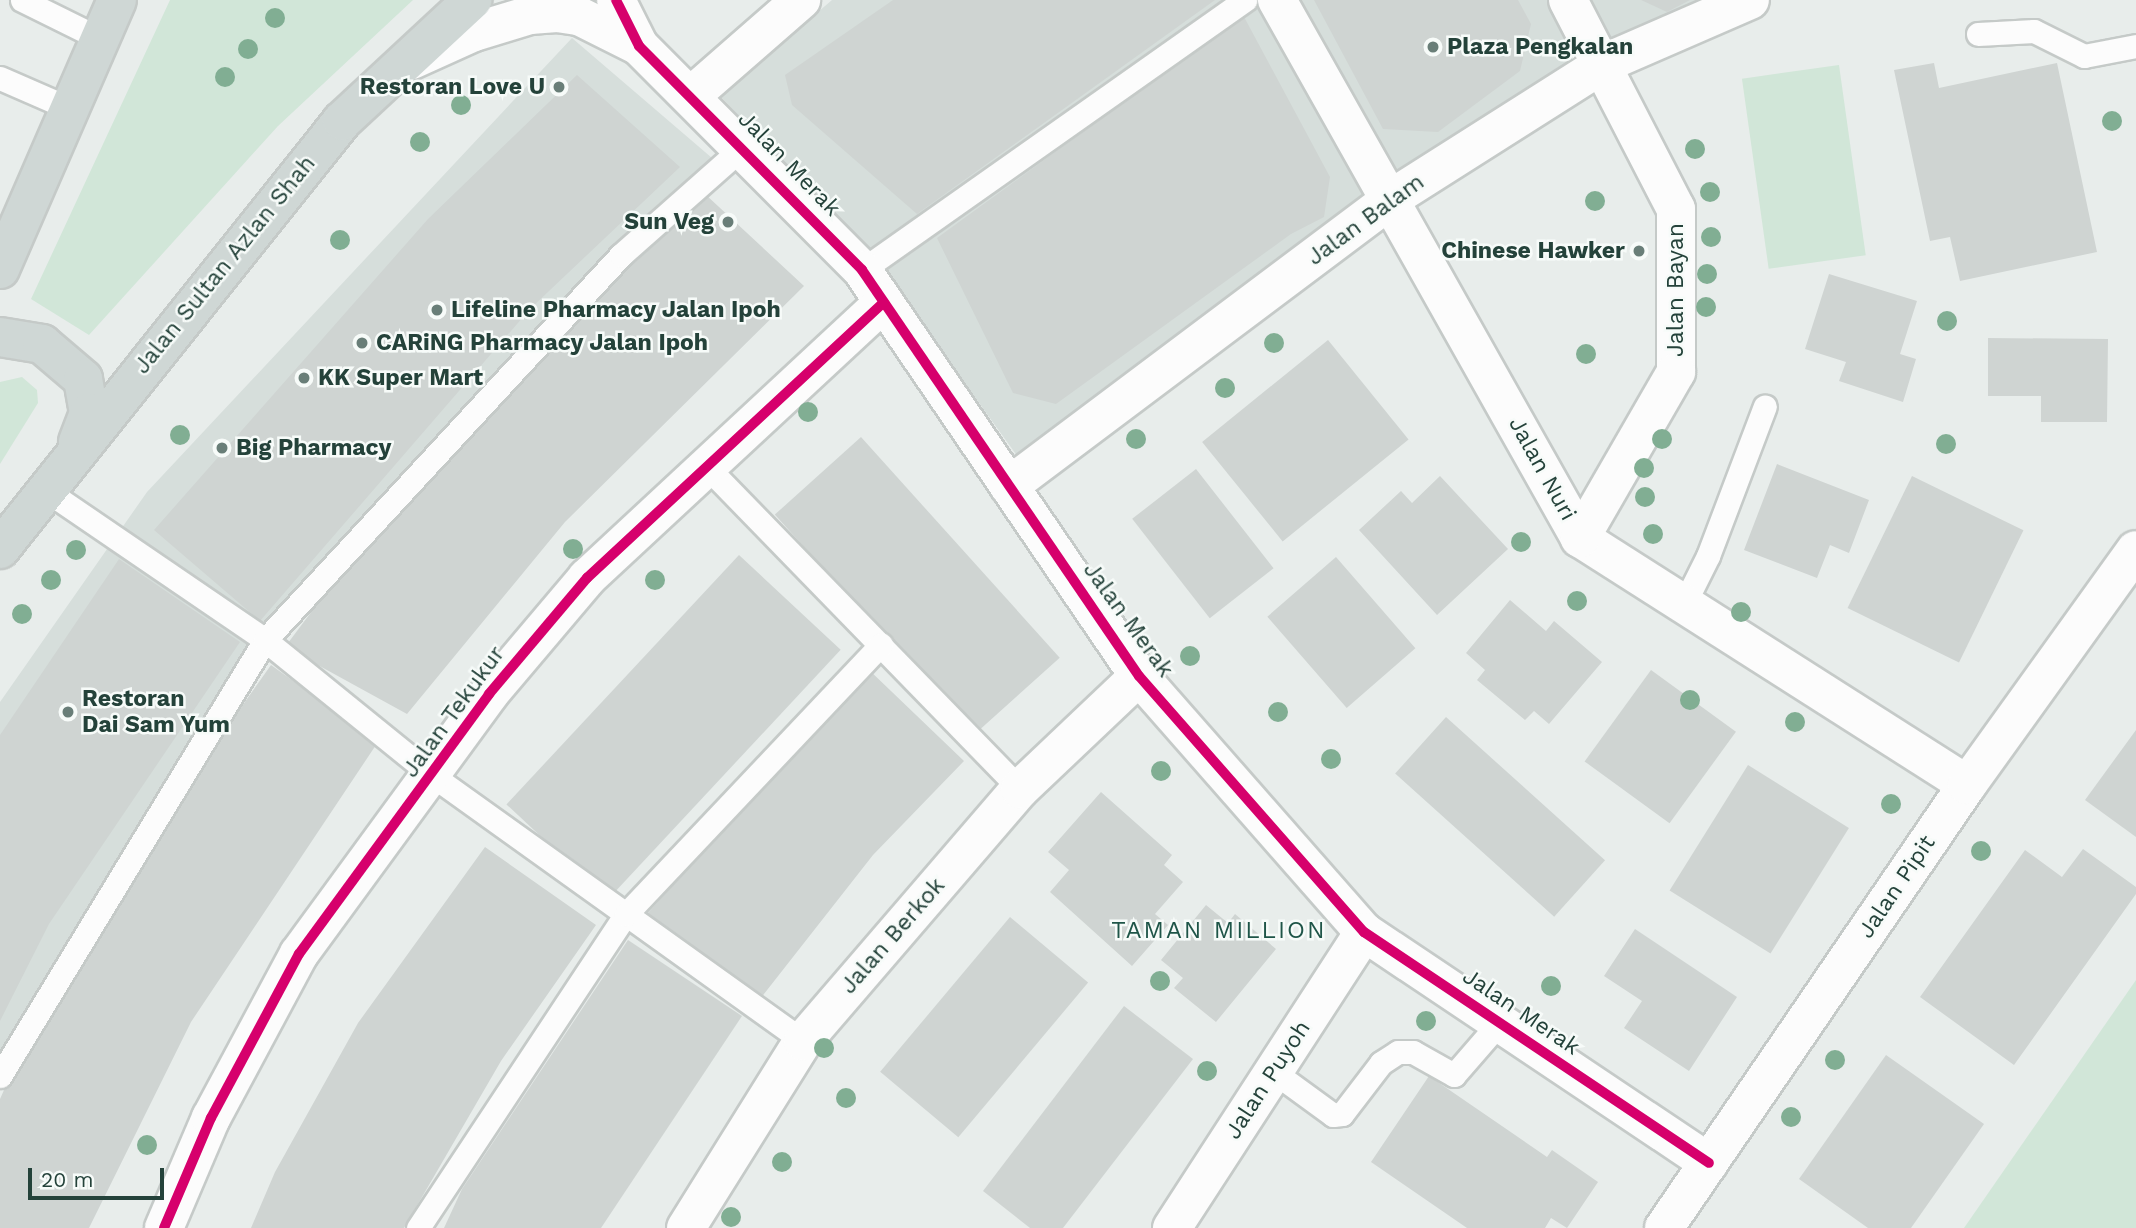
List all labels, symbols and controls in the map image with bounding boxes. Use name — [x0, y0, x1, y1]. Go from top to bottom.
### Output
place label: Plaza Pengkalan — [1447, 33, 1633, 61]
marker: Plaza Pengkalan — [1425, 39, 1441, 55]
place label: Restoran Love U — [360, 73, 545, 101]
marker: Restoran Love U — [551, 79, 567, 95]
street label: Jalan Merak — [732, 106, 846, 222]
street label: Jalan Sultan Azlan Shah — [128, 150, 322, 380]
street label: Jalan Balam — [1302, 168, 1430, 272]
place label: Sun Veg — [624, 208, 714, 236]
marker: Sun Veg — [720, 214, 736, 230]
street label: Jalan Bayan — [1662, 223, 1690, 357]
place label: Chinese Hawker — [1441, 237, 1625, 265]
marker: Chinese Hawker — [1631, 243, 1647, 259]
place label: Lifeline Pharmacy Jalan Ipoh — [451, 296, 782, 324]
marker: Lifeline Pharmacy Jalan Ipoh — [429, 302, 445, 318]
place label: CARiNG Pharmacy Jalan Ipoh — [376, 329, 709, 357]
marker: CARiNG Pharmacy Jalan Ipoh — [354, 335, 370, 351]
place label: KK Super Mart — [318, 364, 484, 392]
marker: KK Super Mart — [296, 370, 312, 386]
street label: Jalan Nuri — [1502, 412, 1582, 526]
place label: Big Pharmacy — [236, 434, 391, 462]
marker: Big Pharmacy — [214, 440, 230, 456]
street label: Jalan Merak — [1077, 557, 1179, 683]
street label: Jalan Tekukur — [397, 641, 511, 783]
place label: Restoran Dai Sam Yum — [82, 685, 231, 739]
marker: Restoran Dai Sam Yum — [60, 704, 76, 720]
street label: Jalan Pipit — [1853, 830, 1941, 944]
street label: Jalan Berkok — [835, 872, 951, 1000]
district label: TAMAN MILLION — [1113, 917, 1325, 945]
street label: Jalan Merak — [1457, 963, 1585, 1061]
street label: Jalan Puyoh — [1219, 1016, 1317, 1144]
scale bar — [32, 1154, 168, 1198]
text: 20 m — [41, 1167, 93, 1192]

